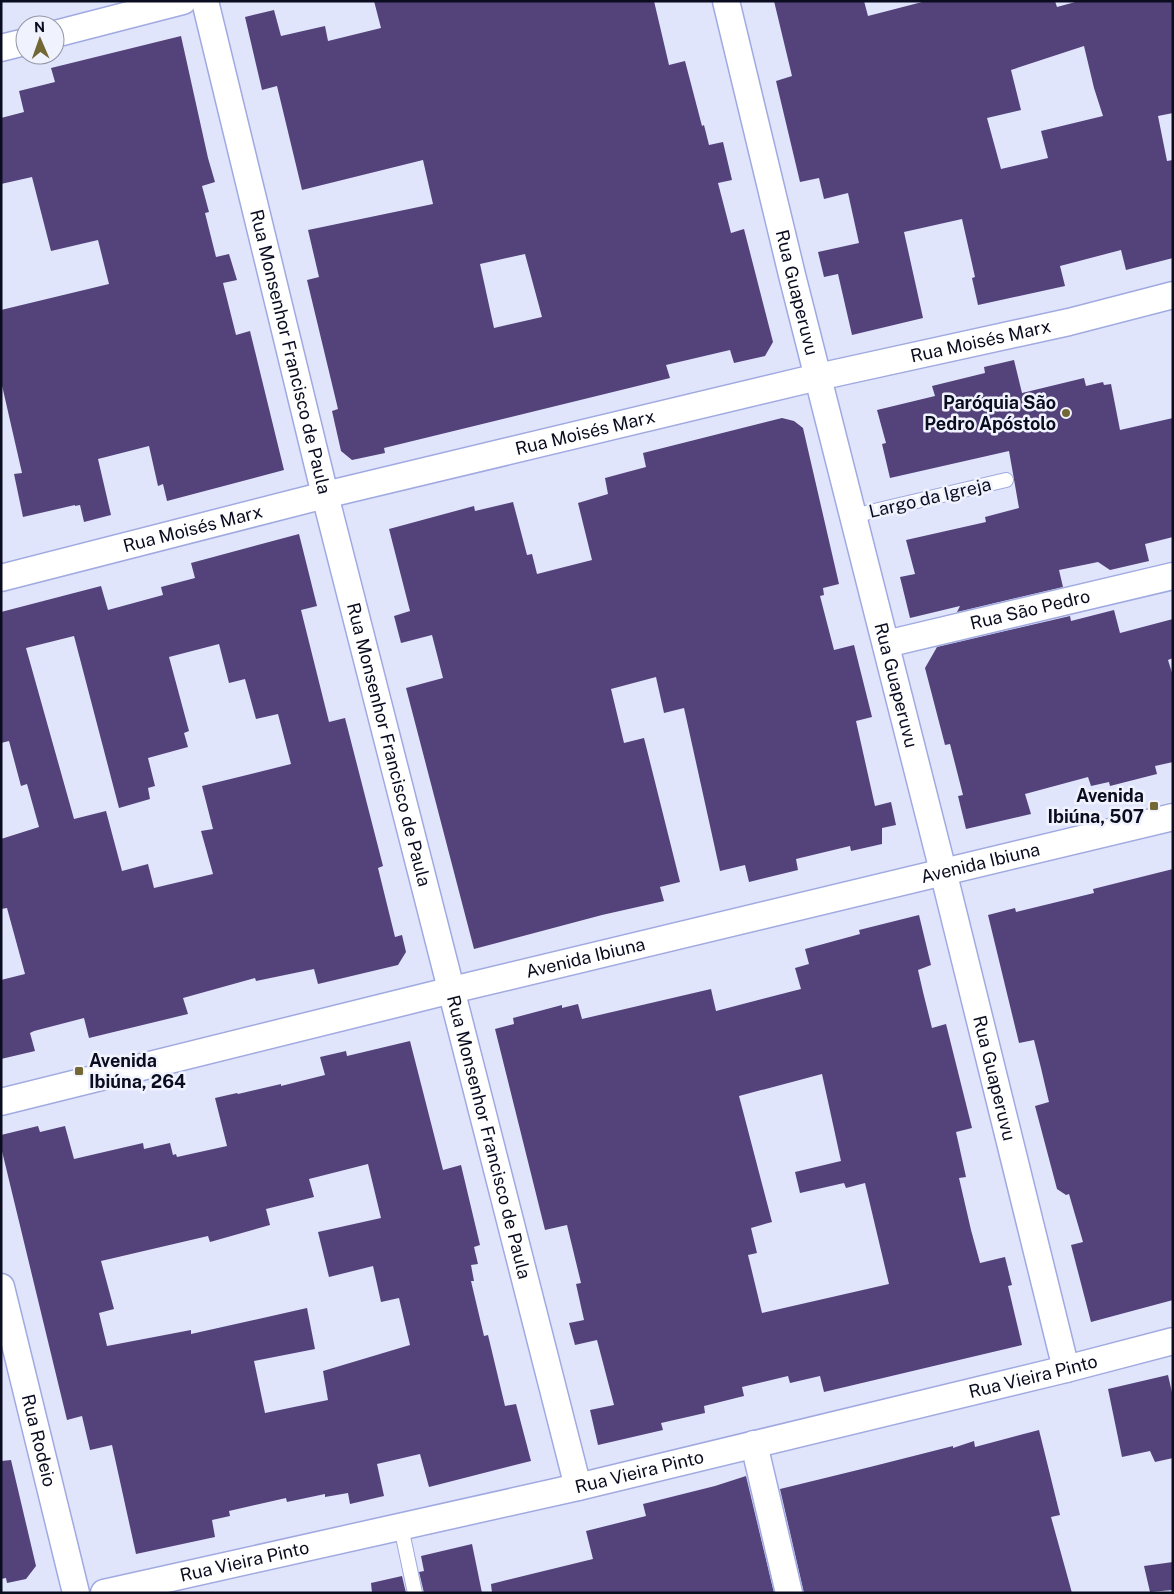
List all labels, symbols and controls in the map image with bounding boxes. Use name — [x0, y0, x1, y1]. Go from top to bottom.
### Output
north arrow — [15, 15, 65, 65]
text: N — [34, 19, 45, 35]
street label: Rua Monsenhor Francisco de Paula — [246, 207, 335, 496]
street label: Rua Guaperuvu — [771, 228, 823, 357]
street label: Rua Moisés Marx — [908, 315, 1053, 366]
place label: Paróquia São Pedro Apóstolo — [924, 392, 1056, 434]
street label: Rua Moisés Marx — [513, 405, 657, 459]
marker: Paróquia São Pedro Apóstolo — [1060, 407, 1072, 419]
street label: Largo da Igreja — [867, 473, 993, 522]
street label: Rua Moisés Marx — [121, 500, 265, 556]
street label: Rua São Pedro — [968, 585, 1092, 634]
street label: Rua Monsenhor Francisco de Paula — [343, 600, 435, 889]
street label: Rua Guaperuvu — [870, 620, 922, 750]
place label: Avenida Ibiúna, 507 — [1047, 785, 1144, 827]
marker: Avenida Ibiúna, 507 — [1148, 800, 1160, 812]
street label: Avenida Ibiuna — [918, 838, 1042, 887]
street label: Avenida Ibiuna — [524, 933, 647, 982]
street label: Rua Monsenhor Francisco de Paula — [443, 993, 536, 1281]
street label: Rua Guaperuvu — [969, 1013, 1020, 1143]
place label: Avenida Ibiúna, 264 — [89, 1050, 186, 1092]
marker: Avenida Ibiúna, 264 — [73, 1065, 85, 1077]
street label: Rua Vieira Pinto — [967, 1350, 1100, 1402]
street label: Rua Rodeio — [18, 1392, 61, 1489]
street label: Rua Vieira Pinto — [573, 1446, 706, 1497]
street label: Rua Vieira Pinto — [178, 1536, 311, 1586]

